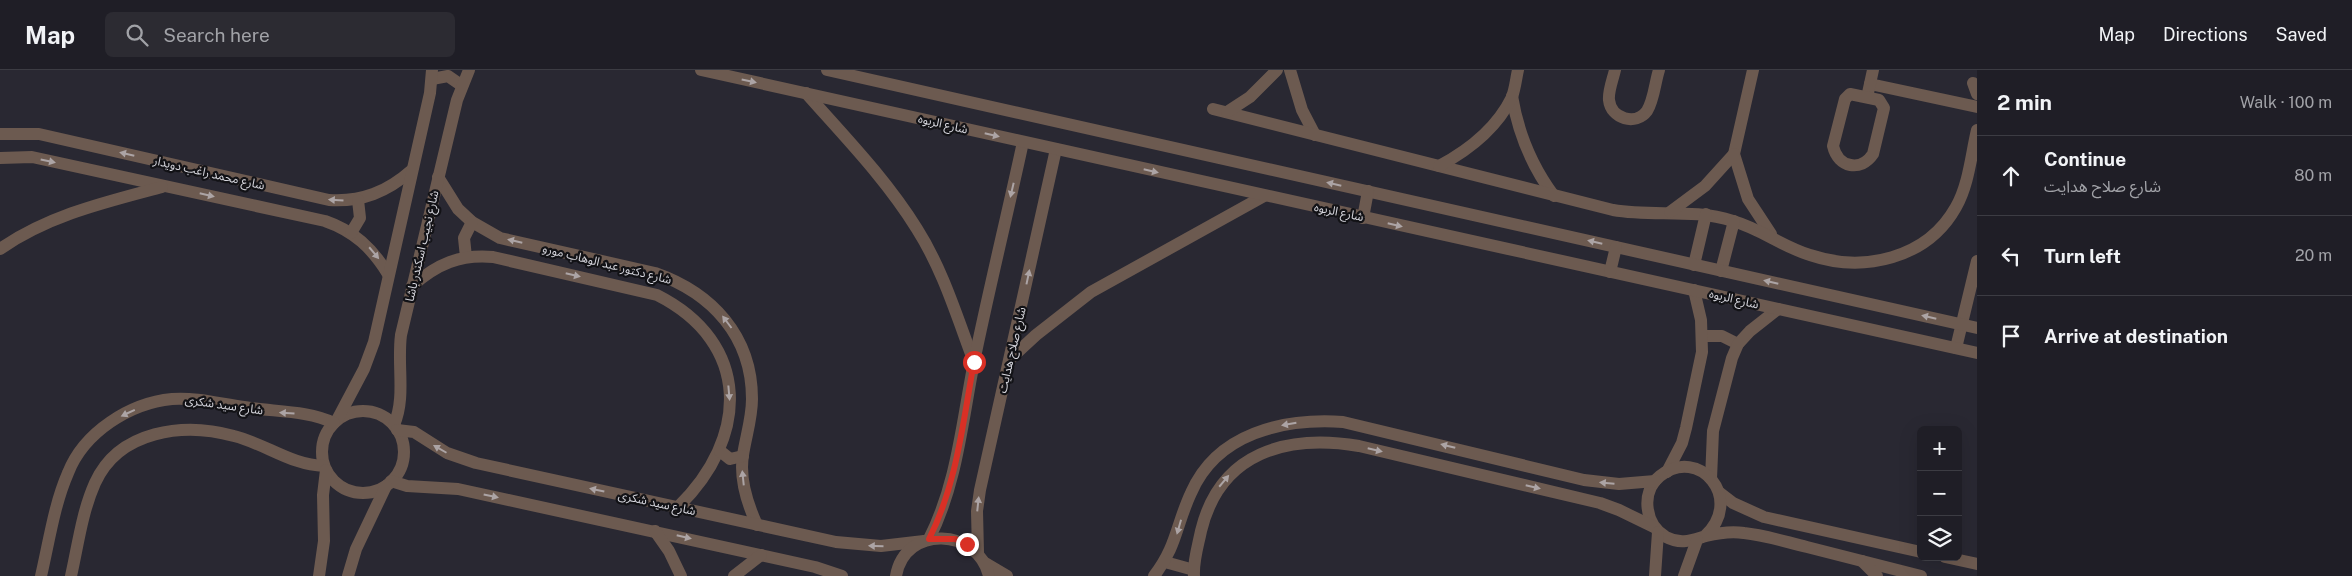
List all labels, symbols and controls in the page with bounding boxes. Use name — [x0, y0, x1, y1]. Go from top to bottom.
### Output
search box — [105, 12, 455, 57]
text: Map — [25, 21, 75, 49]
icon: search — [123, 21, 151, 49]
text: Search here — [163, 24, 270, 46]
text: Map — [2098, 24, 2135, 45]
text: Directions — [2163, 24, 2248, 45]
text: Saved — [2276, 24, 2327, 45]
one-way arrow — [741, 77, 757, 85]
text: 2 min — [1997, 90, 2052, 115]
text: Walk · 100 m — [2240, 93, 2332, 112]
street label: شارع الربوه — [916, 112, 969, 138]
one-way arrow — [985, 131, 1000, 139]
text: Continue — [2044, 148, 2126, 170]
one-way arrow — [119, 150, 134, 158]
street label: شارع محمد راغب دويدار — [151, 153, 266, 195]
one-way arrow — [41, 157, 56, 165]
icon: ahead — [1997, 162, 2025, 190]
text: 80 m — [2294, 166, 2332, 185]
one-way arrow — [1144, 167, 1160, 175]
text: شارع صلاح هدايت — [2044, 177, 2161, 196]
one-way arrow — [1327, 180, 1342, 188]
one-way arrow — [1008, 182, 1016, 197]
street label: شارع نجيب اسكندر باشا — [402, 189, 444, 303]
one-way arrow — [200, 191, 215, 199]
one-way arrow — [328, 196, 344, 204]
street label: شارع الربوه — [1312, 200, 1365, 226]
one-way arrow — [1388, 221, 1403, 229]
one-way arrow — [507, 237, 522, 245]
one-way arrow — [1588, 238, 1603, 246]
street label: شارع دكتور عبد الوهاب مورو — [541, 241, 673, 289]
icon: left — [1997, 242, 2025, 270]
text: Turn left — [2044, 245, 2121, 267]
one-way arrow — [368, 246, 379, 259]
text: 20 m — [2295, 246, 2332, 265]
one-way arrow — [1024, 269, 1032, 285]
one-way arrow — [565, 272, 581, 280]
one-way arrow — [1763, 278, 1778, 286]
street label: شارع الربوه — [1707, 287, 1760, 313]
street label: شارع صلاح هدايت — [995, 306, 1031, 395]
one-way arrow — [1922, 313, 1937, 321]
one-way arrow — [721, 316, 732, 329]
icon: arrive — [1997, 322, 2025, 350]
text: Arrive at destination — [2044, 325, 2228, 347]
route start — [963, 351, 986, 374]
one-way arrow — [726, 385, 734, 401]
street label: شارع سيد شكرى — [184, 393, 264, 419]
one-way arrow — [121, 409, 135, 417]
one-way arrow — [279, 409, 295, 417]
one-way arrow — [1281, 420, 1297, 428]
map controls — [1917, 426, 1962, 561]
button: + — [1917, 426, 1962, 471]
one-way arrow — [1441, 442, 1456, 450]
one-way arrow — [434, 444, 447, 453]
one-way arrow — [1367, 446, 1382, 454]
one-way arrow — [739, 470, 747, 486]
button: − — [1917, 471, 1962, 516]
one-way arrow — [1218, 476, 1230, 488]
one-way arrow — [1598, 479, 1614, 487]
one-way arrow — [1525, 483, 1540, 491]
one-way arrow — [590, 486, 605, 494]
street label: شارع سيد شكرى — [617, 488, 697, 520]
one-way arrow — [483, 492, 498, 500]
one-way arrow — [974, 496, 982, 512]
button: layers — [1917, 516, 1962, 561]
one-way arrow — [1175, 520, 1183, 535]
one-way arrow — [676, 533, 691, 541]
route end — [956, 533, 979, 556]
one-way arrow — [868, 542, 884, 550]

